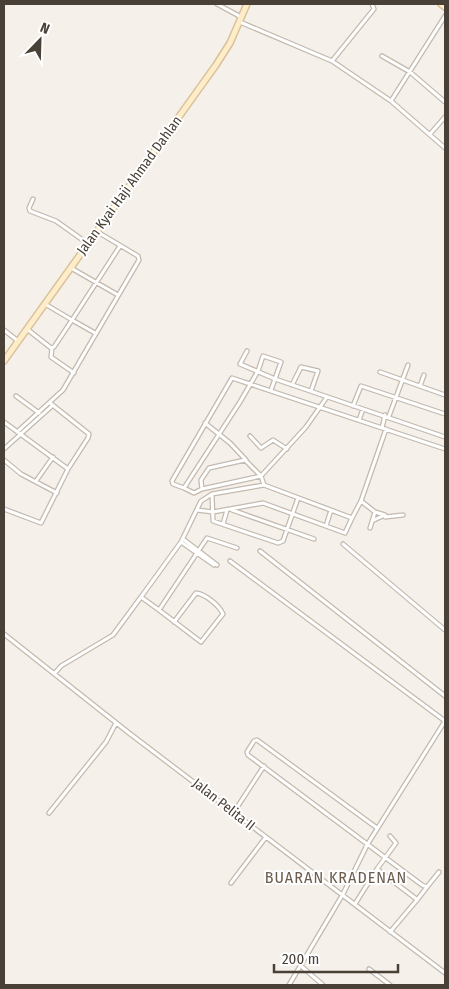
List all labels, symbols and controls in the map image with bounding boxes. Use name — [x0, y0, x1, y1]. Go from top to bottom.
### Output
north arrow — [15, 15, 65, 65]
text: N — [38, 19, 52, 38]
street label: Jalan Kyai Haji Ahmad Dahlan — [73, 113, 186, 258]
street label: Jalan Pelita II — [189, 775, 258, 834]
district label: BUARAN KRADENAN — [265, 868, 407, 887]
scale bar — [274, 942, 398, 974]
text: 200 m — [282, 950, 319, 968]

